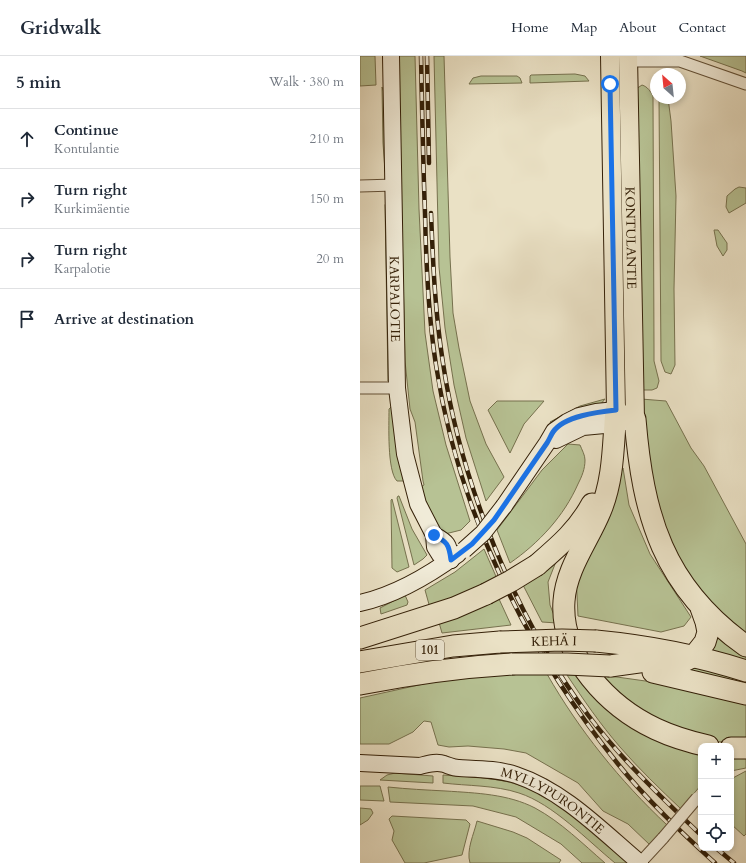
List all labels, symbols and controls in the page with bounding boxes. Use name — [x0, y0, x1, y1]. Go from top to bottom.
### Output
text: Gridwalk — [20, 15, 101, 41]
text: Home — [511, 18, 549, 37]
text: Map — [571, 18, 597, 37]
text: About — [619, 18, 656, 37]
text: Contact — [678, 18, 726, 37]
north arrow — [650, 68, 686, 104]
text: 5 min — [16, 71, 61, 94]
text: Walk · 380 m — [269, 73, 344, 91]
route start — [601, 75, 619, 93]
text: Continue — [54, 120, 119, 140]
icon: ahead — [16, 128, 38, 150]
text: 210 m — [310, 130, 344, 148]
text: Kontulantie — [54, 140, 119, 158]
text: Turn right — [54, 180, 127, 200]
street label: KONTULANTIE — [621, 187, 640, 289]
icon: right — [16, 188, 38, 210]
text: 150 m — [310, 190, 344, 208]
text: Kurkimäentie — [54, 200, 130, 218]
text: Turn right — [54, 240, 127, 260]
icon: right — [16, 248, 38, 270]
text: 20 m — [316, 250, 344, 268]
street label: KARPALOTIE — [385, 256, 404, 342]
text: Karpalotie — [54, 260, 111, 278]
icon: arrive — [16, 308, 38, 330]
text: Arrive at destination — [54, 309, 194, 329]
route end — [425, 526, 443, 544]
street label: KEHÄ I — [531, 632, 577, 651]
road number: 101 — [416, 640, 444, 660]
map controls — [698, 743, 734, 851]
button: + — [698, 743, 734, 779]
street label: MYLLYPURONTIE — [499, 763, 608, 838]
button: − — [698, 779, 734, 815]
button: locate — [698, 815, 734, 851]

